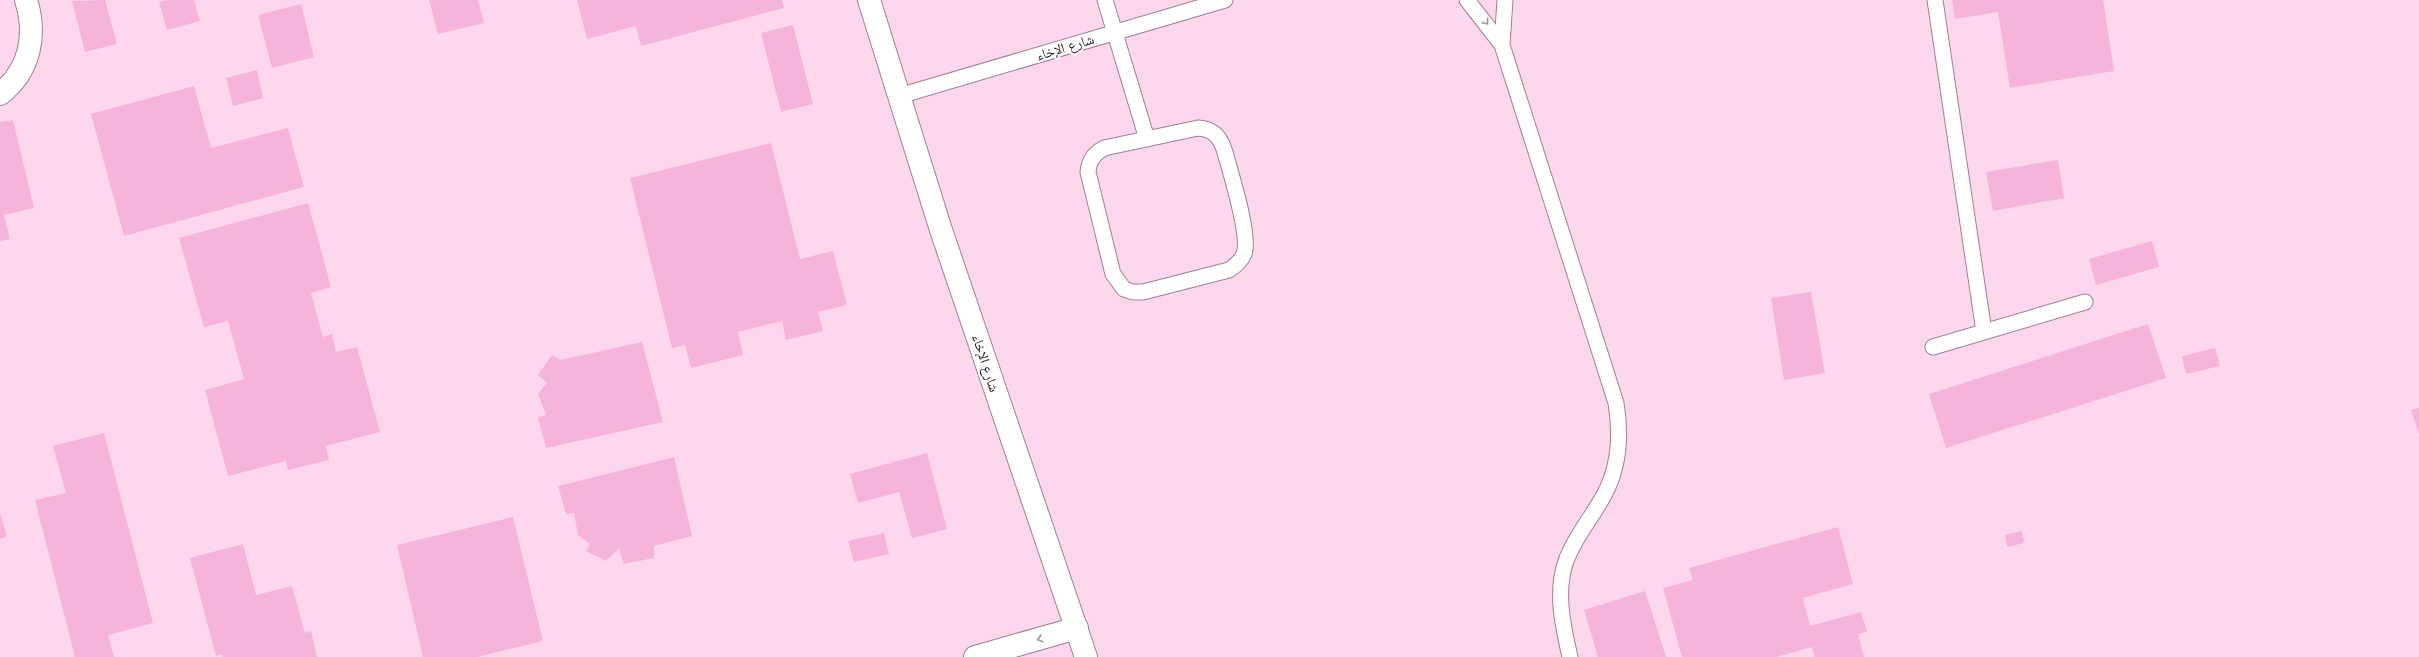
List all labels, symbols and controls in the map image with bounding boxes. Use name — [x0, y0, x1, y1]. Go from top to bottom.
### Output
one-way arrow — [1481, 18, 1488, 25]
street label: شارع الإخاء — [1034, 31, 1096, 65]
street label: شارع الإخاء — [967, 332, 1003, 394]
one-way arrow — [1036, 634, 1043, 643]

